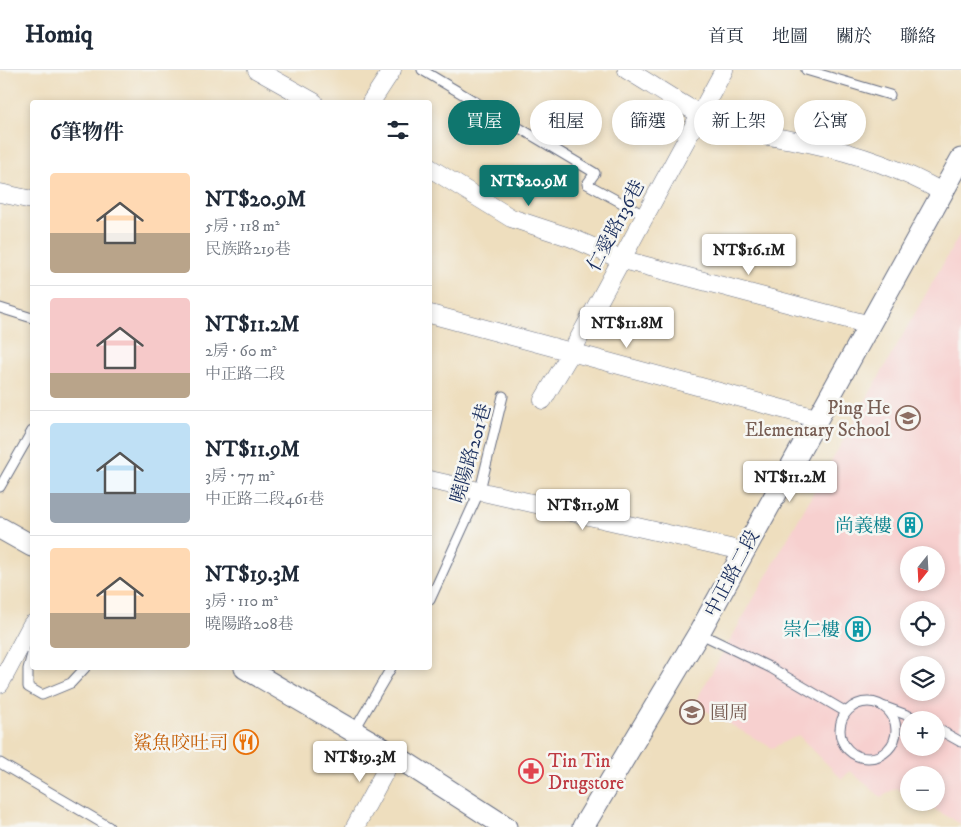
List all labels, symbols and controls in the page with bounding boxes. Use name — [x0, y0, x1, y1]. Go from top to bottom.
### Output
text: Homiq — [25, 20, 93, 50]
text: 首頁 — [708, 26, 744, 48]
text: 地圖 — [772, 26, 808, 48]
text: 關於 — [836, 26, 872, 48]
text: 聯絡 — [900, 26, 936, 48]
chip: 買屋 — [448, 100, 520, 145]
chip: 租屋 — [530, 100, 602, 145]
chip: 篩選 — [612, 100, 684, 145]
chip: 新上架 — [694, 100, 784, 145]
chip: 公寓 — [794, 100, 866, 145]
icon: filters — [384, 116, 412, 144]
text: 6筆物件 — [50, 120, 124, 146]
pin: NT$20.9M — [477, 164, 581, 207]
text: NT$20.9M — [491, 171, 567, 191]
street label: 仁愛路136巷 — [583, 176, 650, 275]
text: NT$20.9M — [205, 187, 306, 213]
icon: home — [90, 193, 150, 253]
text: 5房 · 118 m² — [205, 216, 280, 236]
pin: NT$16.1M — [697, 234, 801, 276]
text: 民族路219巷 — [205, 239, 291, 259]
text: NT$16.1M — [713, 240, 785, 260]
pin: NT$11.8M — [575, 306, 679, 349]
text: NT$11.2M — [205, 312, 300, 338]
text: NT$11.8M — [591, 313, 663, 333]
icon: home — [90, 318, 150, 378]
text: 2房 · 60 m² — [205, 341, 277, 361]
text: 中正路二段 — [205, 364, 285, 384]
place label: Ping He Elementary School — [745, 397, 890, 442]
street label: 曉陽路201巷 — [446, 401, 497, 506]
school or university icon: Ping He Elementary School — [895, 405, 921, 431]
text: NT$11.9M — [205, 437, 300, 463]
icon: home — [90, 443, 150, 503]
pin: NT$11.2M — [738, 460, 842, 503]
text: 3房 · 77 m² — [205, 466, 275, 486]
text: NT$11.2M — [754, 467, 826, 487]
pin: NT$11.9M — [531, 488, 635, 531]
text: 中正路二段461巷 — [205, 489, 324, 509]
text: NT$11.9M — [547, 495, 619, 515]
building icon: 尚義樓 — [897, 512, 923, 538]
place label: 尚義樓 — [835, 515, 892, 538]
street label: 中正路二段 — [700, 526, 765, 621]
north arrow — [900, 546, 945, 591]
map controls — [900, 546, 945, 811]
text: NT$19.3M — [205, 562, 300, 588]
icon: home — [90, 568, 150, 628]
text: 3房 · 110 m² — [205, 591, 278, 611]
button: locate — [900, 601, 945, 646]
text: 曉陽路208巷 — [205, 614, 293, 634]
building icon: 崇仁樓 — [845, 616, 871, 642]
place label: 崇仁樓 — [783, 619, 840, 642]
button: layers — [900, 656, 945, 701]
school or university icon: 圓周 — [679, 699, 705, 725]
place label: 圓周 — [710, 702, 748, 725]
button: + — [900, 711, 945, 756]
restaurant icon: 鯊魚咬吐司 — [233, 729, 259, 755]
place label: 鯊魚咬吐司 — [133, 732, 228, 755]
pin: NT$19.3M — [308, 740, 412, 783]
text: NT$19.3M — [324, 747, 396, 767]
place label: Tin Tin Drugstore — [548, 750, 624, 795]
pharmacy icon: Tin Tin Drugstore — [518, 758, 544, 784]
button: − — [900, 766, 945, 811]

